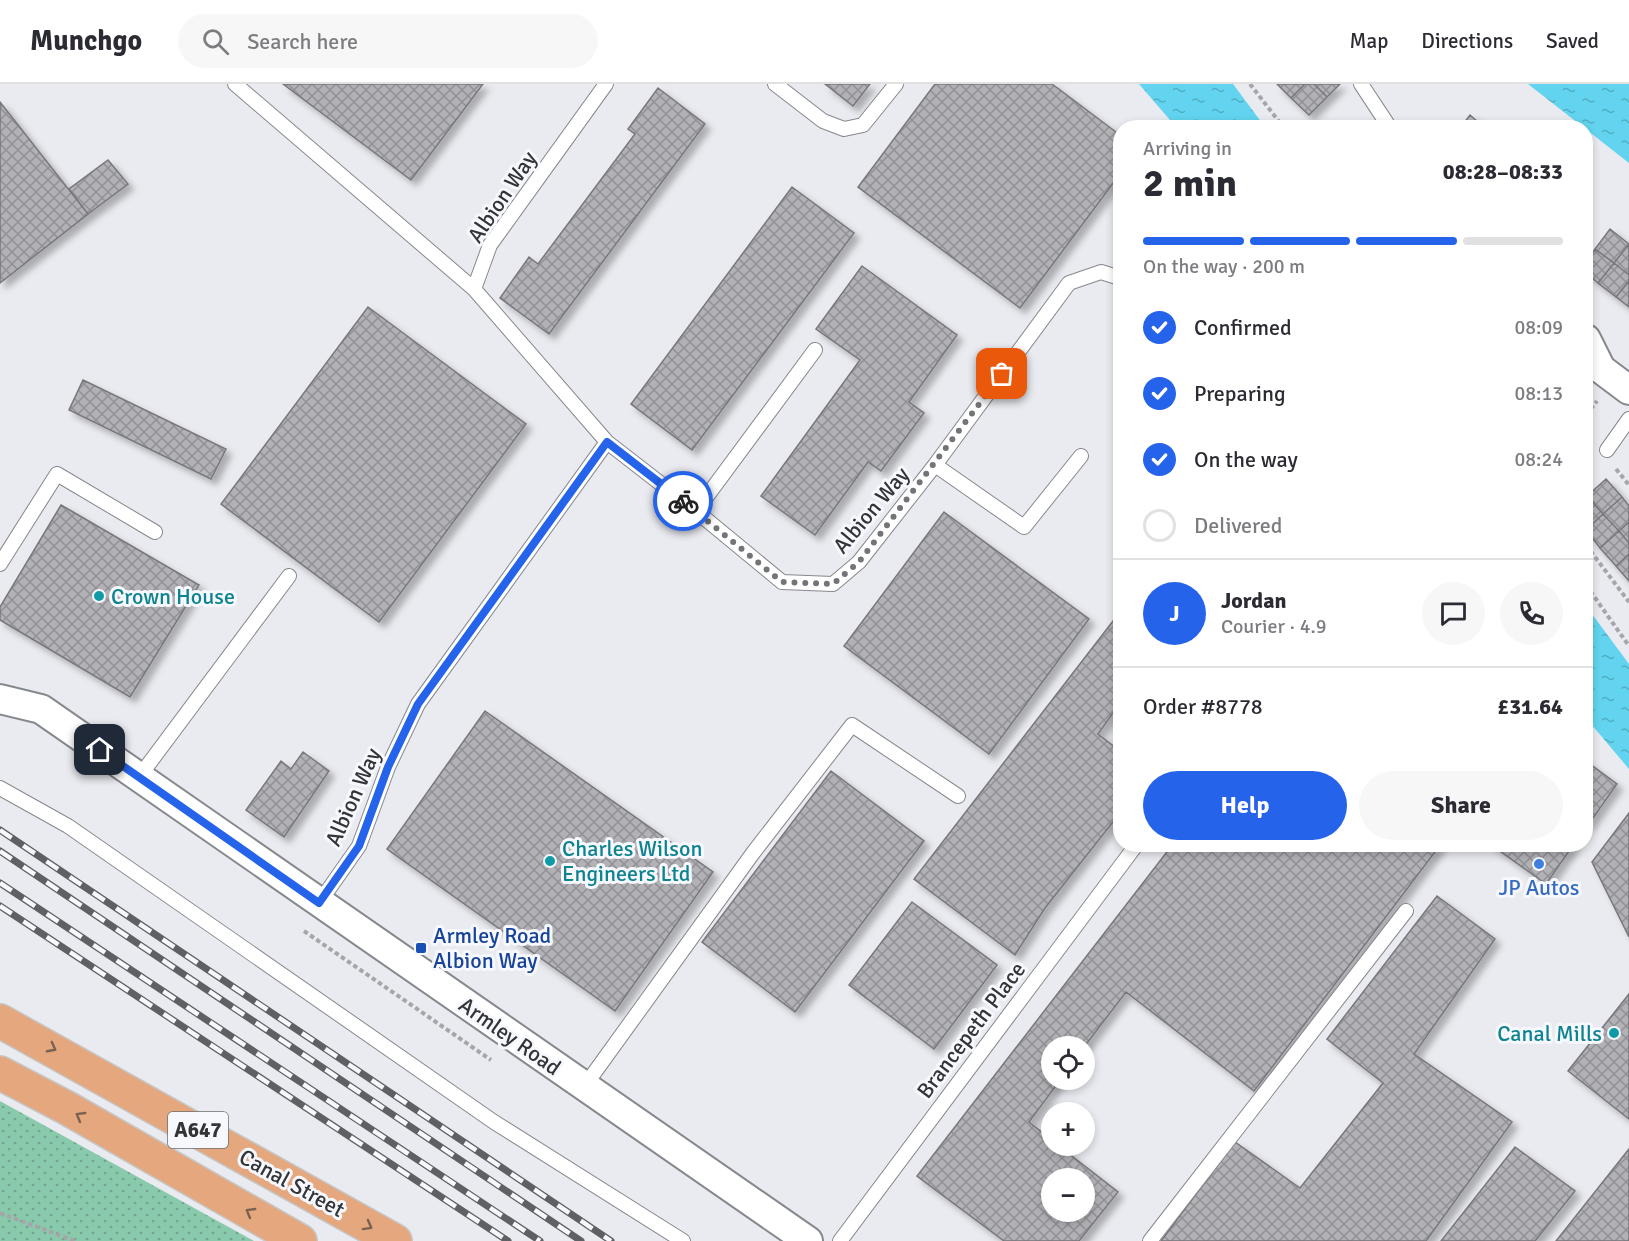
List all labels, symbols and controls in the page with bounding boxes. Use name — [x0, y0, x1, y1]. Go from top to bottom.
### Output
search box — [178, 14, 598, 68]
text: Munchgo — [30, 24, 142, 58]
icon: search — [199, 25, 232, 58]
text: Search here — [247, 28, 358, 55]
text: Map — [1350, 28, 1388, 54]
text: Directions — [1421, 28, 1513, 54]
text: Saved — [1546, 28, 1599, 54]
text: Arriving in — [1143, 136, 1232, 161]
street label: Albion Way — [462, 146, 543, 248]
text: 08:28–08:33 — [1443, 158, 1563, 185]
text: 2 min — [1143, 159, 1237, 207]
text: On the way · 200 m — [1143, 254, 1305, 279]
icon: check — [1143, 311, 1176, 344]
text: Confirmed — [1194, 314, 1292, 341]
text: 08:09 — [1514, 315, 1563, 340]
pin — [976, 348, 1027, 399]
icon: bag — [985, 357, 1018, 390]
icon: check — [1143, 377, 1176, 410]
text: Preparing — [1194, 380, 1286, 407]
text: 08:13 — [1514, 381, 1563, 406]
icon: check — [1143, 443, 1176, 476]
text: On the way — [1194, 446, 1298, 473]
text: 08:24 — [1514, 447, 1563, 472]
street label: Albion Way — [827, 461, 915, 559]
courier — [653, 471, 713, 531]
icon: bike — [667, 485, 700, 518]
text: Delivered — [1194, 512, 1282, 539]
button: chat — [1422, 582, 1485, 645]
button: phone — [1500, 582, 1563, 645]
place label: Crown House — [111, 583, 235, 610]
text: Jordan — [1221, 587, 1287, 614]
marker: Crown House — [92, 589, 106, 603]
text: J — [1169, 600, 1180, 627]
text: Courier · 4.9 — [1221, 614, 1327, 639]
text: Order #8778 — [1143, 693, 1263, 720]
text: £31.64 — [1497, 693, 1563, 720]
pin — [74, 724, 125, 775]
icon: home — [83, 733, 116, 766]
street label: Albion Way — [319, 743, 387, 850]
button: Help — [1143, 771, 1347, 840]
button: Share — [1359, 771, 1563, 840]
place label: Charles Wilson Engineers Ltd — [562, 835, 702, 887]
marker: Charles Wilson Engineers Ltd — [543, 854, 557, 868]
marker: JP Autos — [1532, 857, 1546, 871]
place label: JP Autos — [1498, 874, 1580, 901]
place label: Armley Road Albion Way — [433, 922, 551, 974]
marker: Armley Road Albion Way — [414, 941, 428, 955]
street label: Brancepeth Place — [911, 956, 1031, 1104]
street label: Armley Road — [454, 991, 566, 1081]
place label: Canal Mills — [1497, 1020, 1602, 1047]
marker: Canal Mills — [1607, 1026, 1621, 1040]
map controls — [1041, 1036, 1095, 1222]
button: locate — [1041, 1036, 1095, 1090]
one-way arrow — [45, 1041, 56, 1052]
button: + — [1041, 1102, 1095, 1156]
one-way arrow — [76, 1111, 86, 1123]
road number: A647 — [168, 1112, 228, 1148]
street label: Canal Street — [235, 1143, 350, 1223]
button: − — [1041, 1168, 1095, 1222]
one-way arrow — [246, 1208, 256, 1219]
one-way arrow — [362, 1219, 372, 1230]

